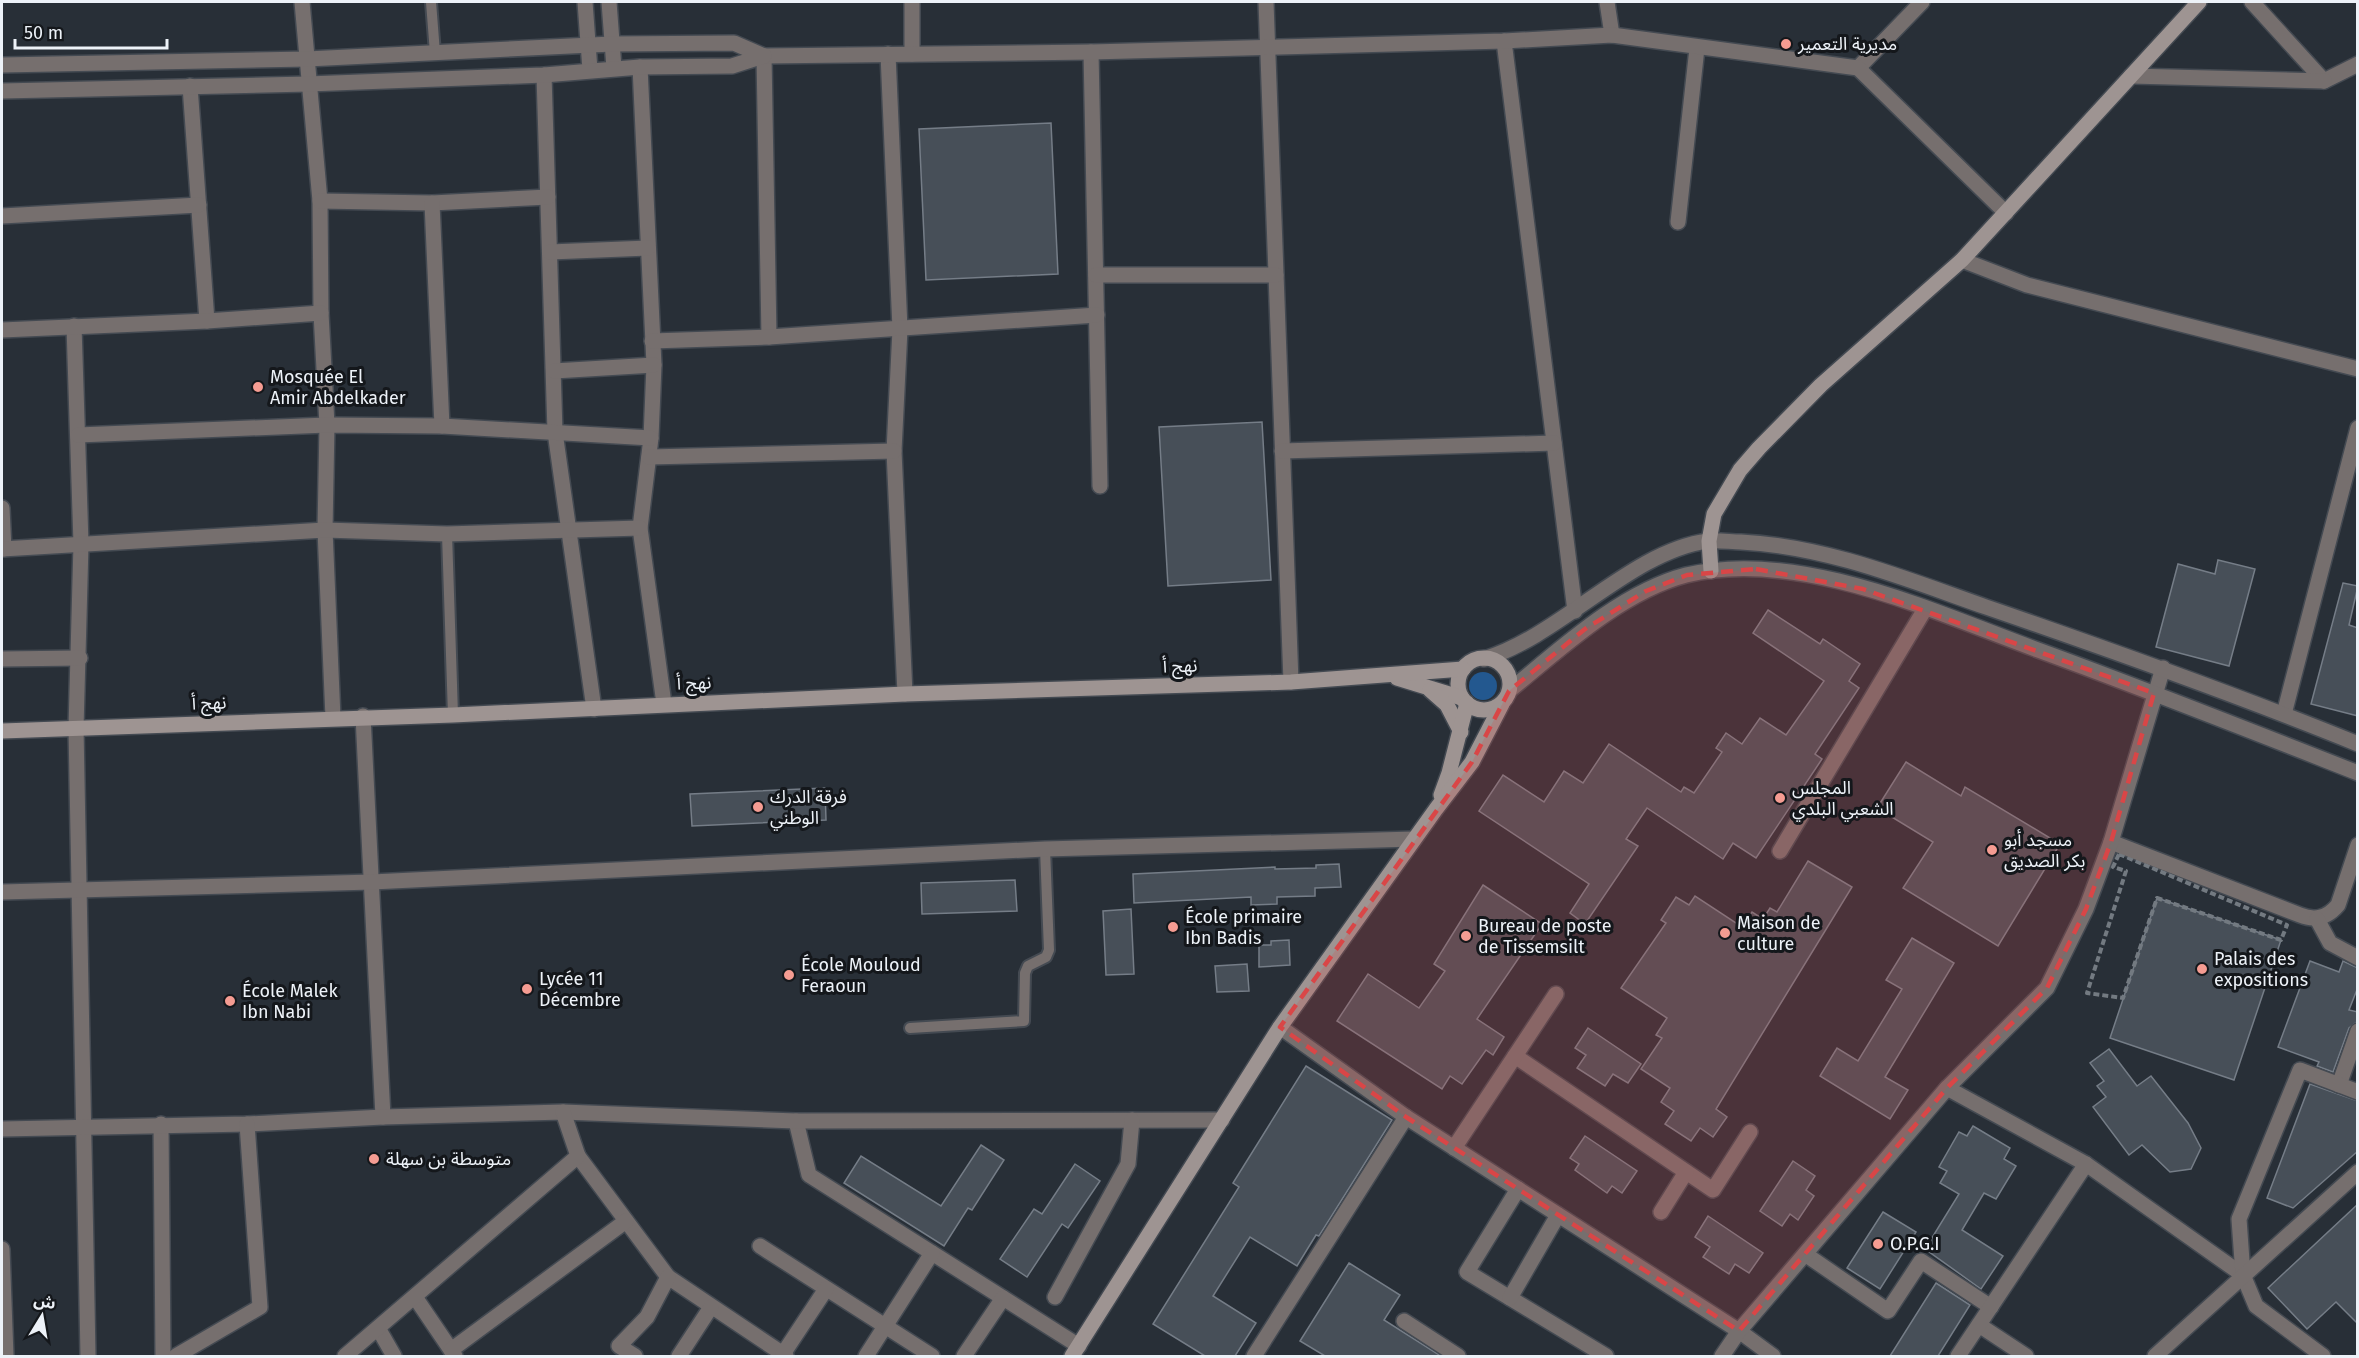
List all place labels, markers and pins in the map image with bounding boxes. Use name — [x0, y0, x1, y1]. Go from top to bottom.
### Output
place label: مديرية التعمير — [1797, 33, 1897, 55]
marker: مديرية التعمير — [1779, 37, 1793, 51]
place label: Mosquée El Amir Abdelkader — [270, 366, 406, 409]
marker: Mosquée El Amir Abdelkader — [251, 380, 265, 394]
place label: المجلس الشعبي البلدي — [1792, 777, 1894, 822]
place label: فرقة الدرك الوطني — [770, 786, 847, 831]
marker: المجلس الشعبي البلدي — [1773, 791, 1787, 805]
marker: فرقة الدرك الوطني — [751, 800, 765, 814]
place label: مسجد أبو بكر الصديق — [2004, 829, 2085, 872]
marker: مسجد أبو بكر الصديق — [1985, 843, 1999, 857]
place label: École primaire Ibn Badis — [1185, 905, 1302, 949]
place label: Maison de culture — [1737, 912, 1821, 955]
place label: Bureau de poste de Tissemsilt — [1478, 915, 1612, 958]
marker: École primaire Ibn Badis — [1166, 920, 1180, 934]
marker: Maison de culture — [1718, 926, 1732, 940]
marker: Bureau de poste de Tissemsilt — [1459, 929, 1473, 943]
place label: Palais des expositions — [2214, 948, 2308, 991]
place label: École Mouloud Feraoun — [801, 953, 921, 997]
marker: Palais des expositions — [2195, 962, 2209, 976]
place label: Lycée 11 Décembre — [539, 968, 621, 1011]
marker: École Mouloud Feraoun — [782, 968, 796, 982]
place label: École Malek Ibn Nabi — [242, 979, 338, 1023]
marker: Lycée 11 Décembre — [520, 982, 534, 996]
marker: École Malek Ibn Nabi — [223, 994, 237, 1008]
place label: متوسطة بن سهلة — [386, 1148, 511, 1170]
marker: متوسطة بن سهلة — [367, 1152, 381, 1166]
place label: O.P.G.I — [1890, 1233, 1940, 1255]
marker: O.P.G.I — [1871, 1237, 1885, 1251]

